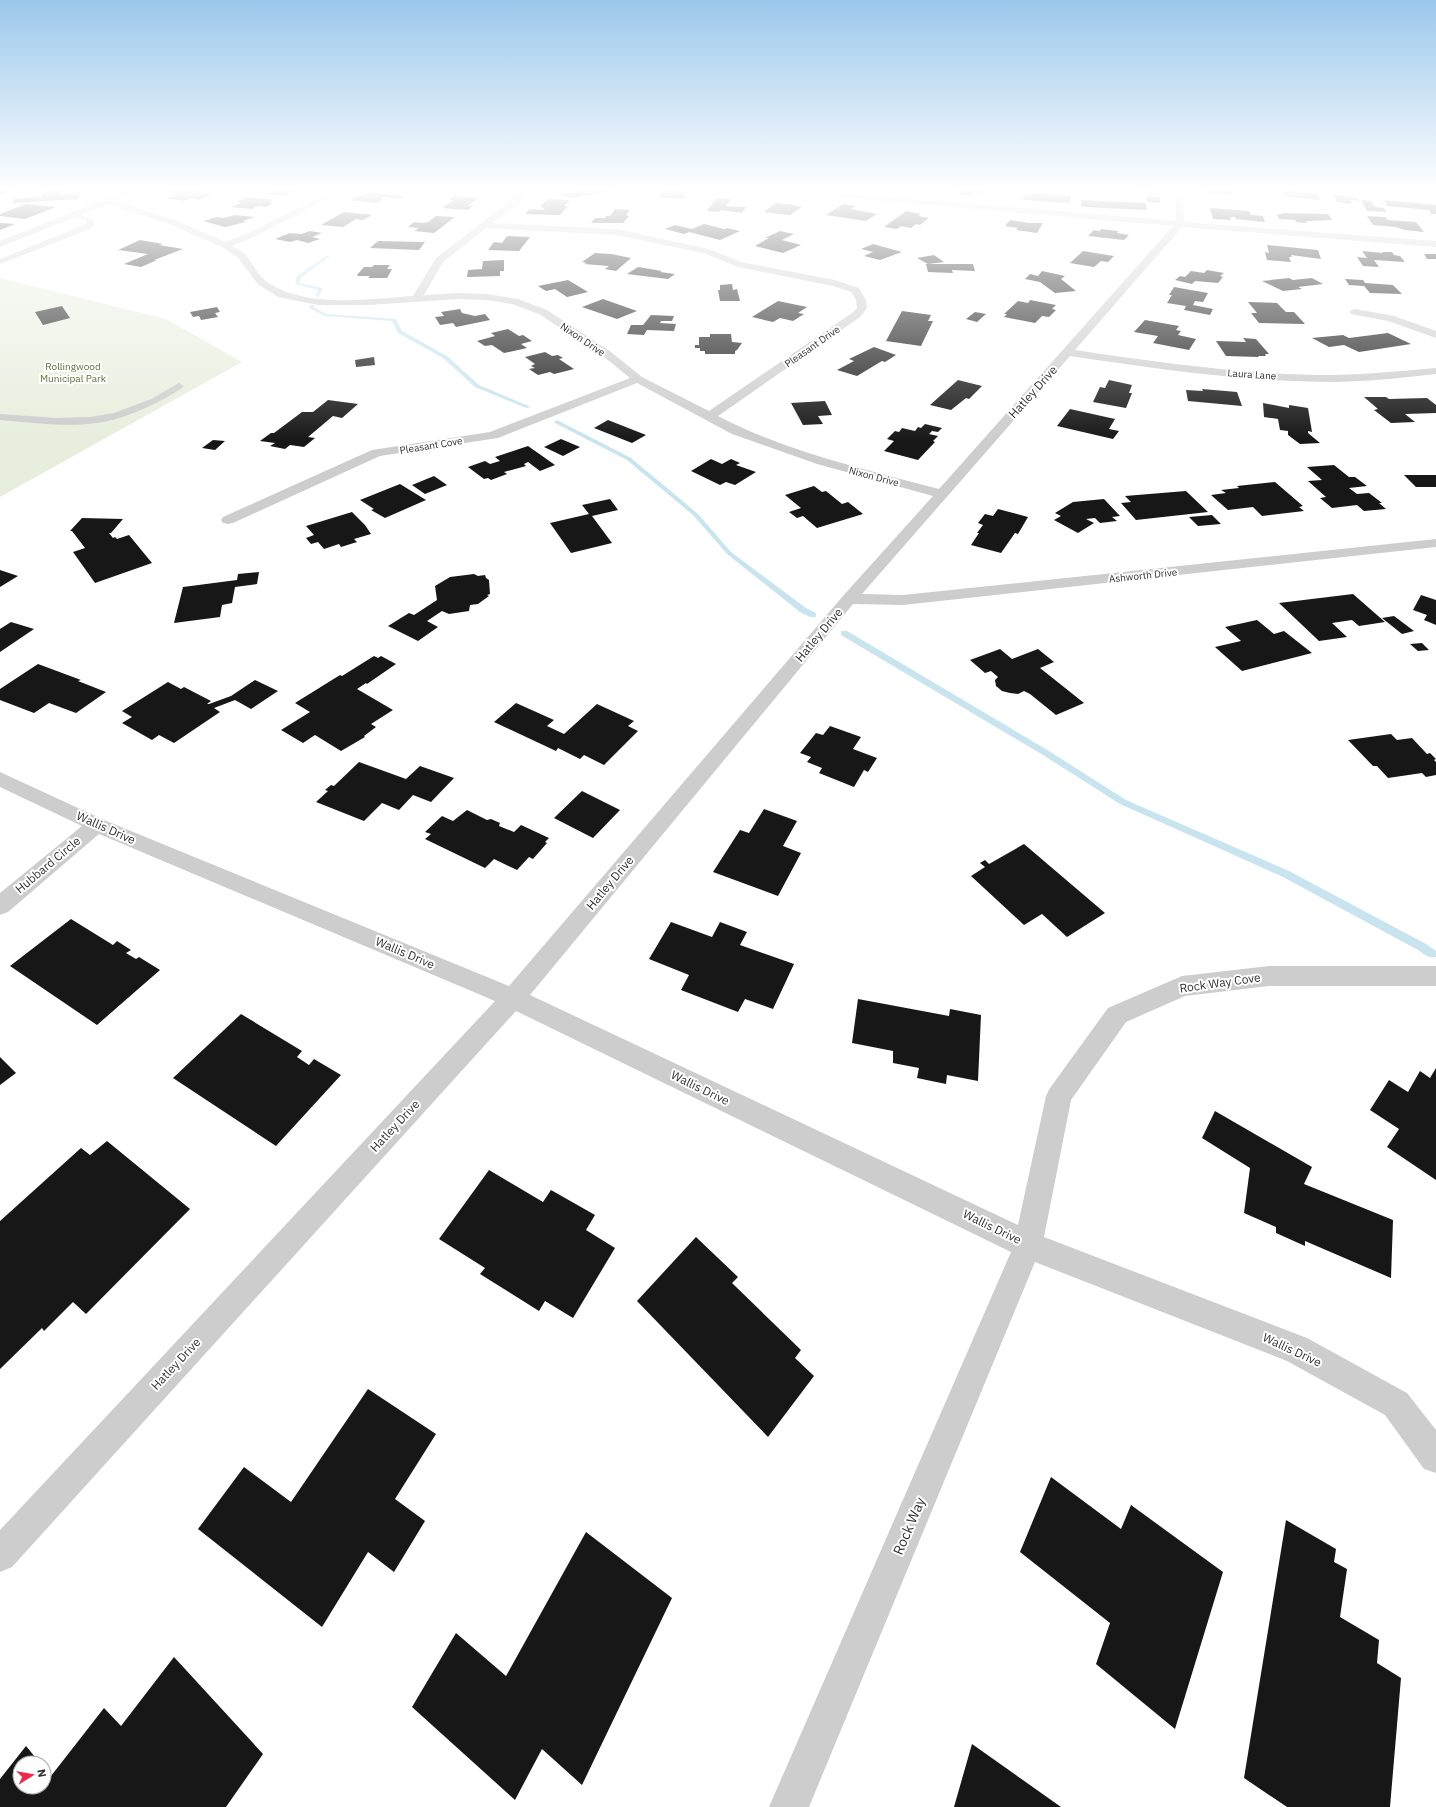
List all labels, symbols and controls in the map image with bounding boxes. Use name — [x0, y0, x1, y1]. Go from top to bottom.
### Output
street label: Nixon Drive — [558, 320, 608, 359]
street label: Pleasant Drive — [782, 322, 843, 370]
park label: Rollingwood Municipal Park — [40, 360, 107, 385]
street label: Hatley Drive — [1005, 362, 1060, 421]
street label: Laura Lane — [1227, 366, 1277, 383]
street label: Pleasant Cove — [399, 434, 464, 457]
street label: Nixon Drive — [847, 464, 901, 490]
street label: Ashworth Drive — [1108, 565, 1178, 586]
street label: Hatley Drive — [792, 604, 846, 665]
street label: Wallis Drive — [74, 808, 138, 847]
street label: Hubbard Circle — [12, 833, 84, 896]
street label: Hatley Drive — [583, 852, 637, 913]
street label: Wallis Drive — [373, 933, 437, 972]
street label: Rock Way Cove — [1178, 969, 1262, 996]
street label: Wallis Drive — [669, 1067, 732, 1108]
street label: Hatley Drive — [367, 1096, 423, 1155]
street label: Wallis Drive — [961, 1206, 1024, 1247]
street label: Wallis Drive — [1261, 1329, 1324, 1370]
street label: Hatley Drive — [148, 1334, 204, 1393]
street label: Rock Way — [889, 1494, 929, 1558]
north arrow — [12, 1755, 52, 1795]
text: N — [34, 1768, 49, 1778]

